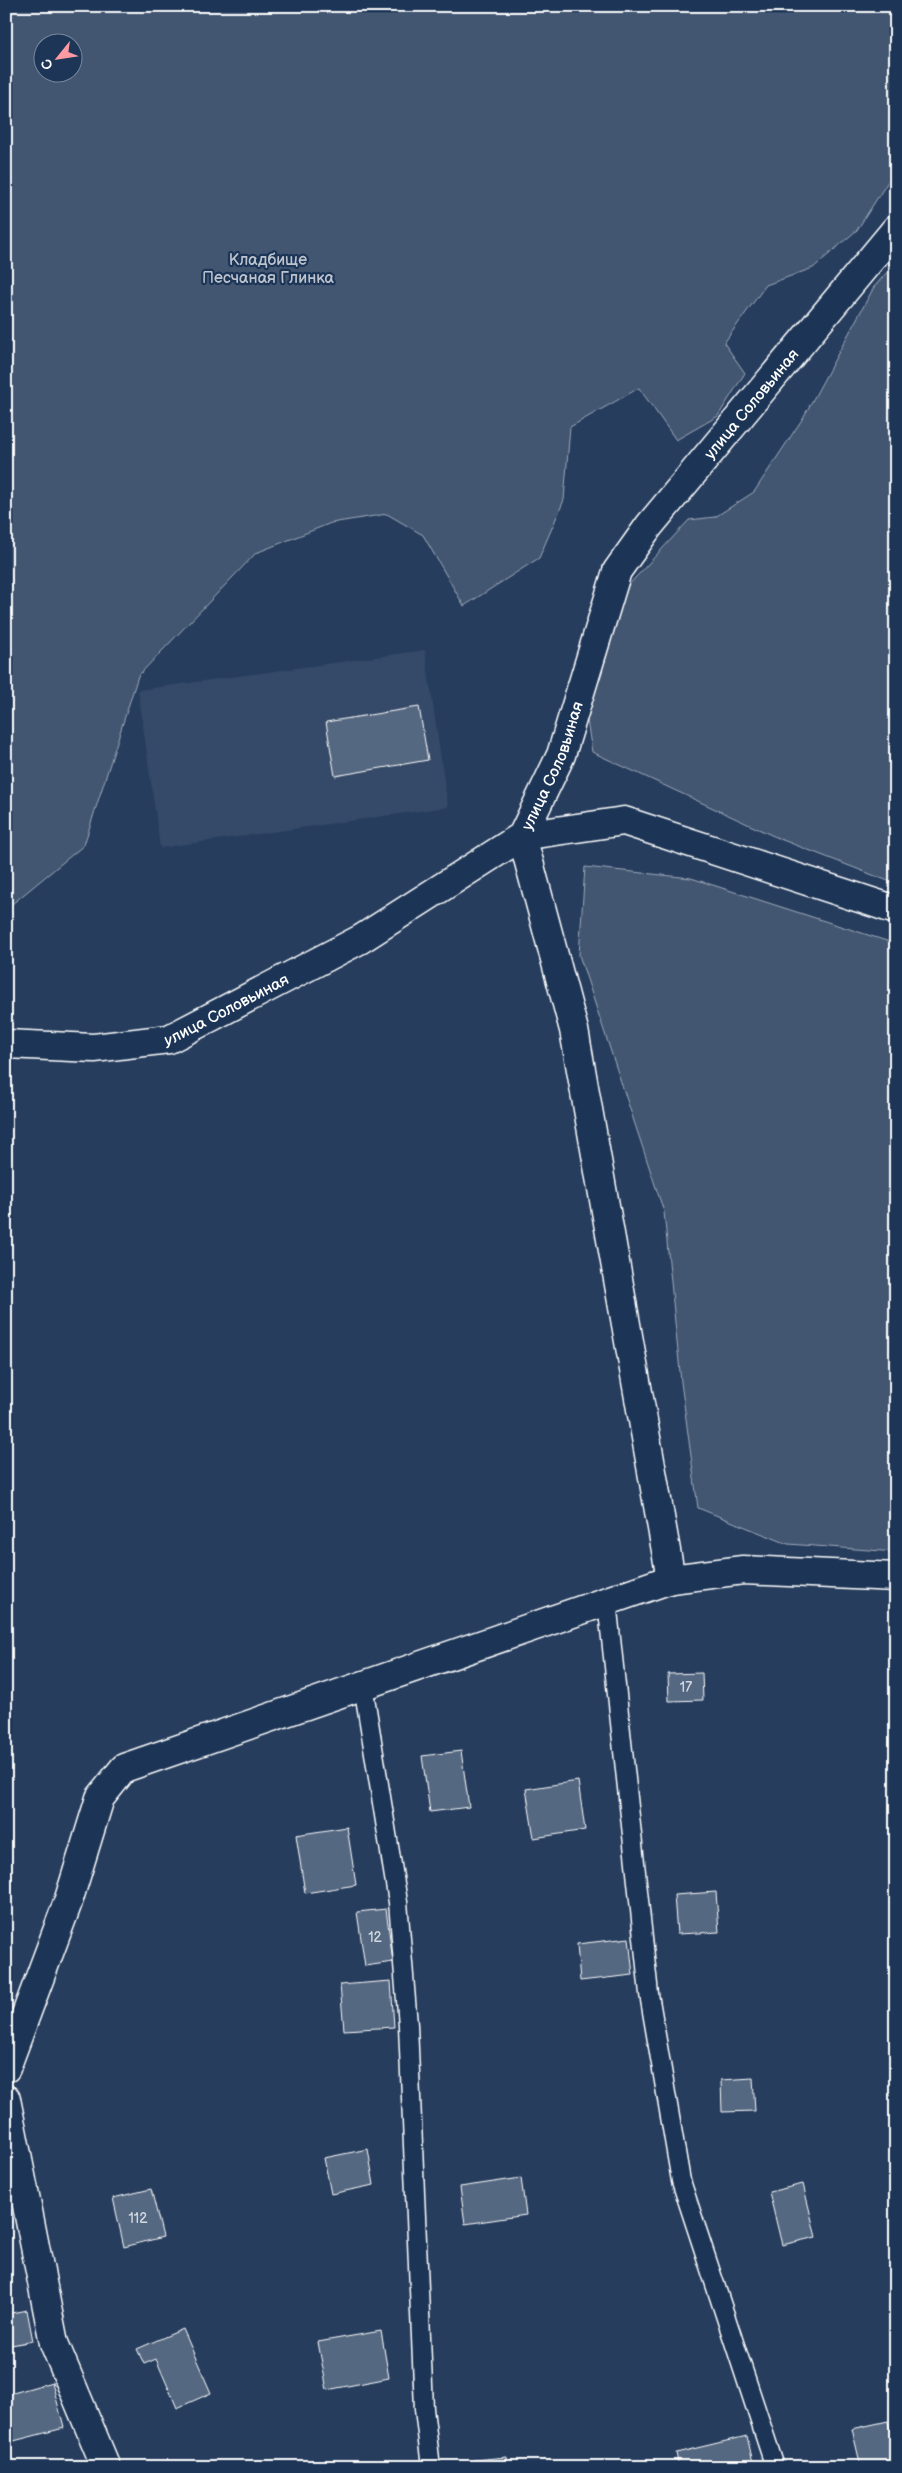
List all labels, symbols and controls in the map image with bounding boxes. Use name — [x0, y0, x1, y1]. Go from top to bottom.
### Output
north arrow — [32, 32, 82, 82]
text: С — [37, 56, 57, 73]
park label: Кладбище Песчаная Глинка — [202, 251, 334, 288]
street label: улица Соловьиная — [701, 345, 803, 464]
street label: улица Соловьиная — [518, 699, 588, 834]
street label: улица Соловьиная — [164, 970, 292, 1050]
house number: 17 — [680, 1679, 692, 1696]
house number: 12 — [368, 1929, 383, 1946]
house number: 112 — [128, 2210, 148, 2227]

